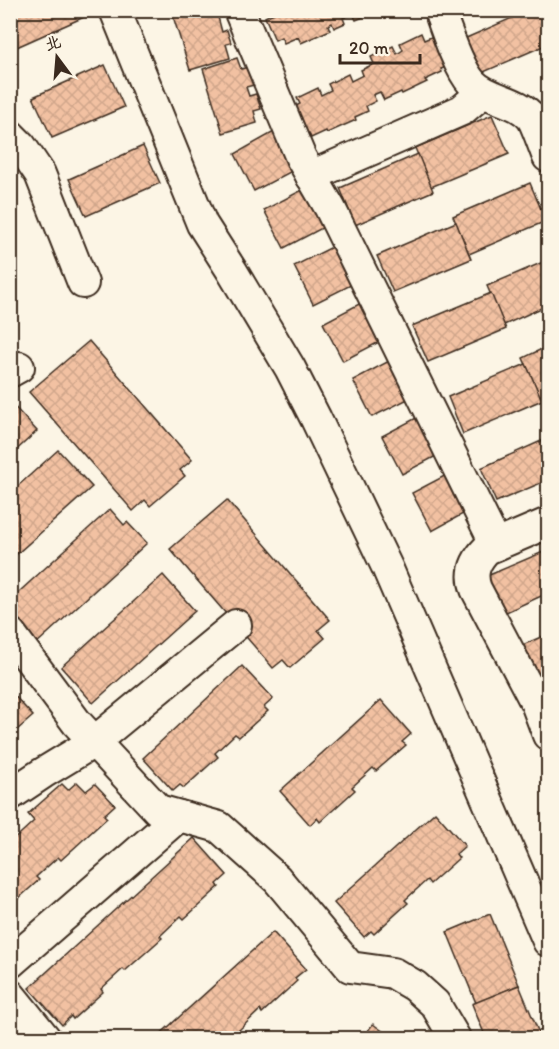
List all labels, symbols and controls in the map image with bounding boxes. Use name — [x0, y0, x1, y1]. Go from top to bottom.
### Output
north arrow — [27, 27, 87, 87]
scale bar — [340, 27, 420, 65]
text: 北 — [43, 32, 63, 54]
text: 20 m — [349, 37, 389, 59]

